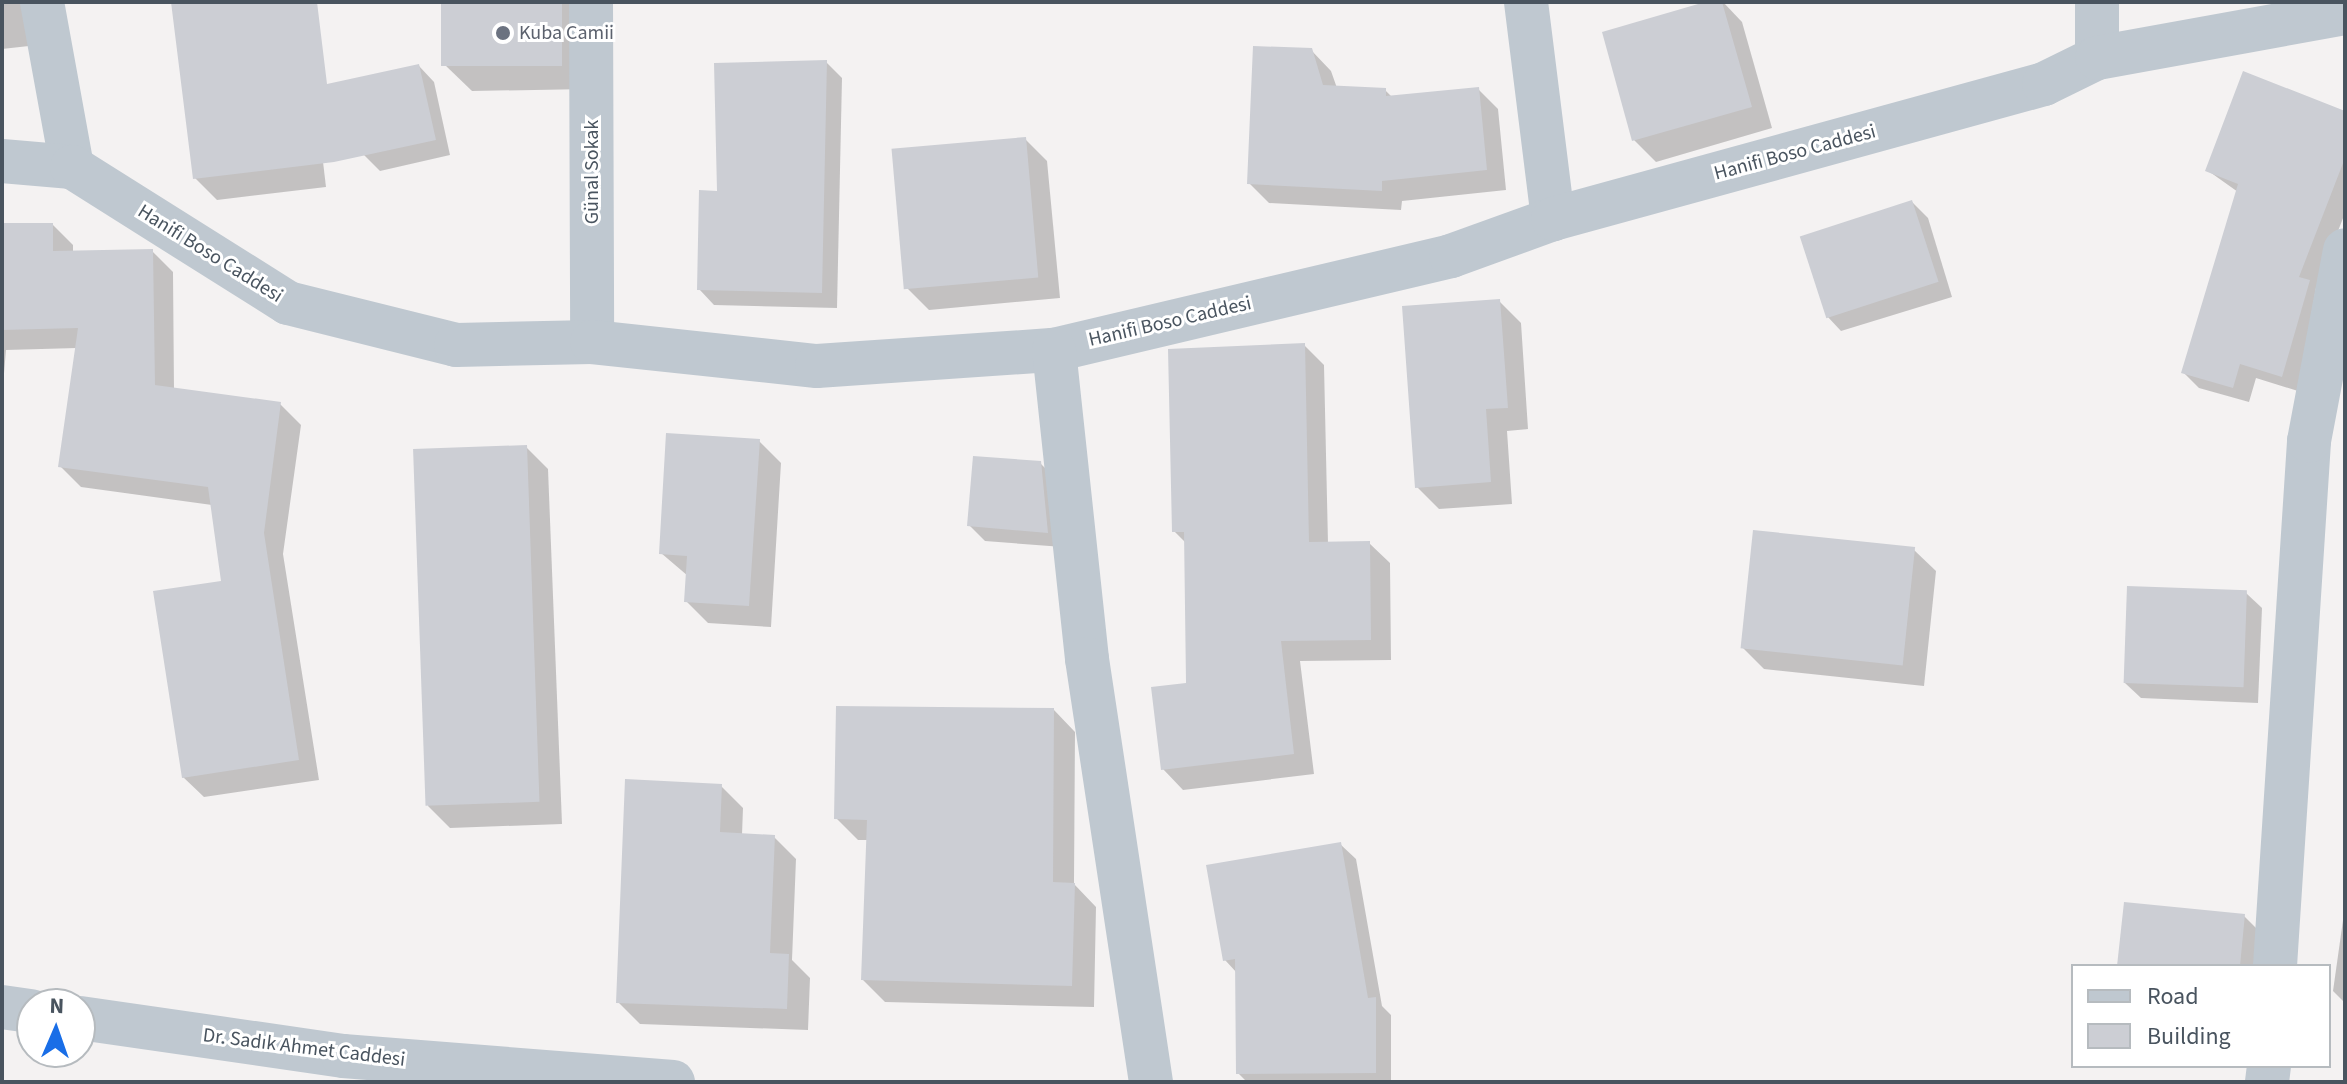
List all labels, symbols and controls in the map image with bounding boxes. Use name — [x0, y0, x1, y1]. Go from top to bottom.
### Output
place label: Kuba Camii — [519, 21, 614, 45]
marker: Kuba Camii — [494, 24, 512, 42]
street label: Günal Sokak — [580, 120, 604, 224]
street label: Hanifi Boso Caddesi — [1712, 120, 1878, 186]
street label: Hanifi Boso Caddesi — [133, 200, 287, 308]
street label: Hanifi Boso Caddesi — [1086, 292, 1254, 352]
legend — [2071, 964, 2331, 1068]
text: Road — [2147, 979, 2199, 1014]
north arrow — [16, 988, 96, 1068]
text: N — [49, 990, 65, 1022]
text: Building — [2147, 1019, 2231, 1054]
street label: Dr. Sadık Ahmet Caddesi — [202, 1024, 406, 1072]

